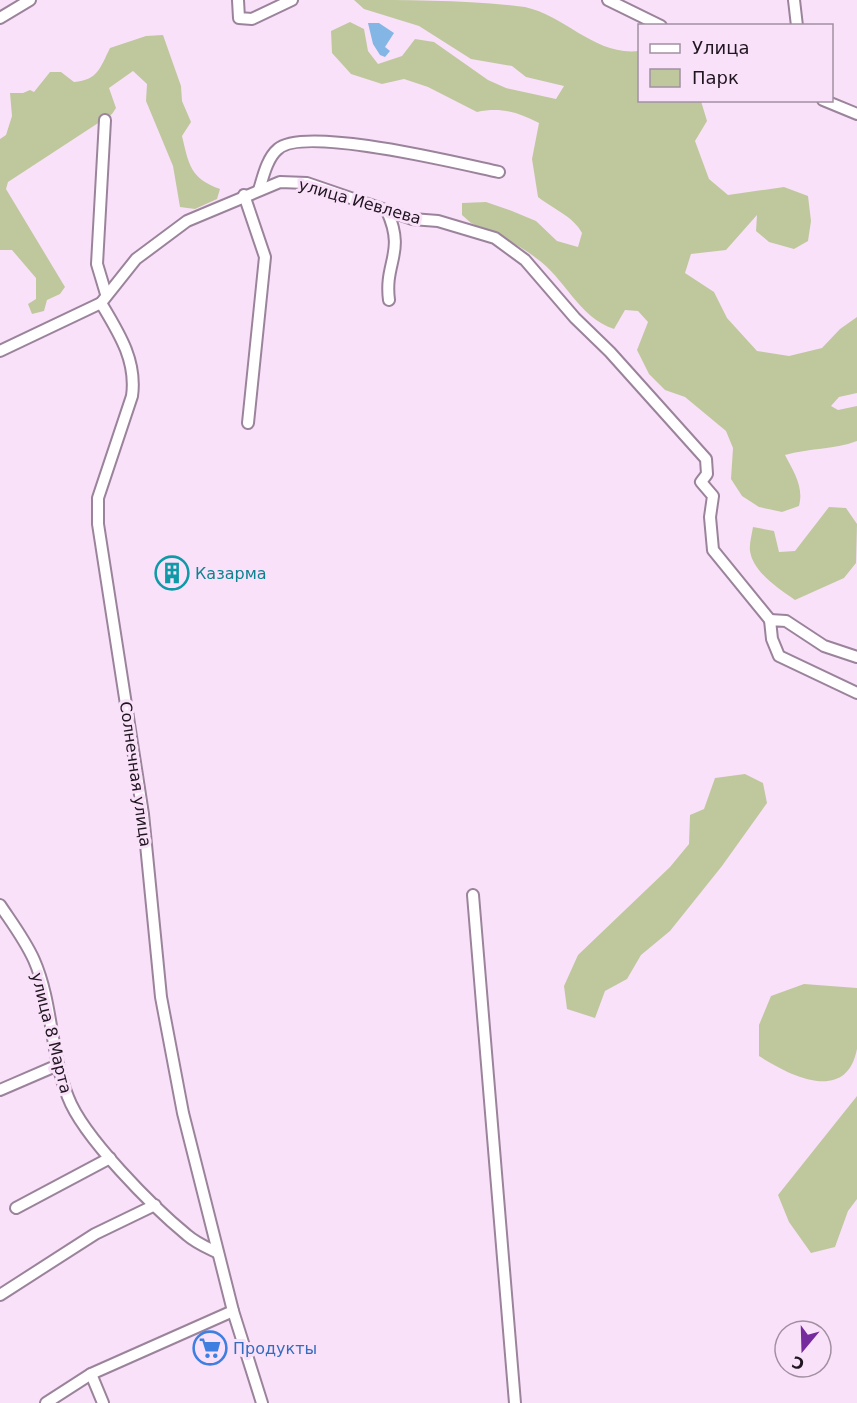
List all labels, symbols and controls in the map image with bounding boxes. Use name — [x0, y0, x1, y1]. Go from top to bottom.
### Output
legend — [638, 24, 833, 102]
text: Улица — [692, 37, 749, 58]
text: Парк — [692, 67, 739, 88]
street label: улица Иевлева — [296, 175, 423, 228]
building icon: Казарма — [154, 555, 190, 591]
place label: Казарма — [195, 564, 267, 583]
street label: Солнечная улица — [116, 700, 155, 848]
street label: улица 8 Марта — [27, 971, 76, 1096]
north arrow — [773, 1319, 833, 1379]
supermarket icon: Продукты — [192, 1330, 228, 1366]
place label: Продукты — [233, 1339, 317, 1358]
text: С — [790, 1352, 807, 1374]

